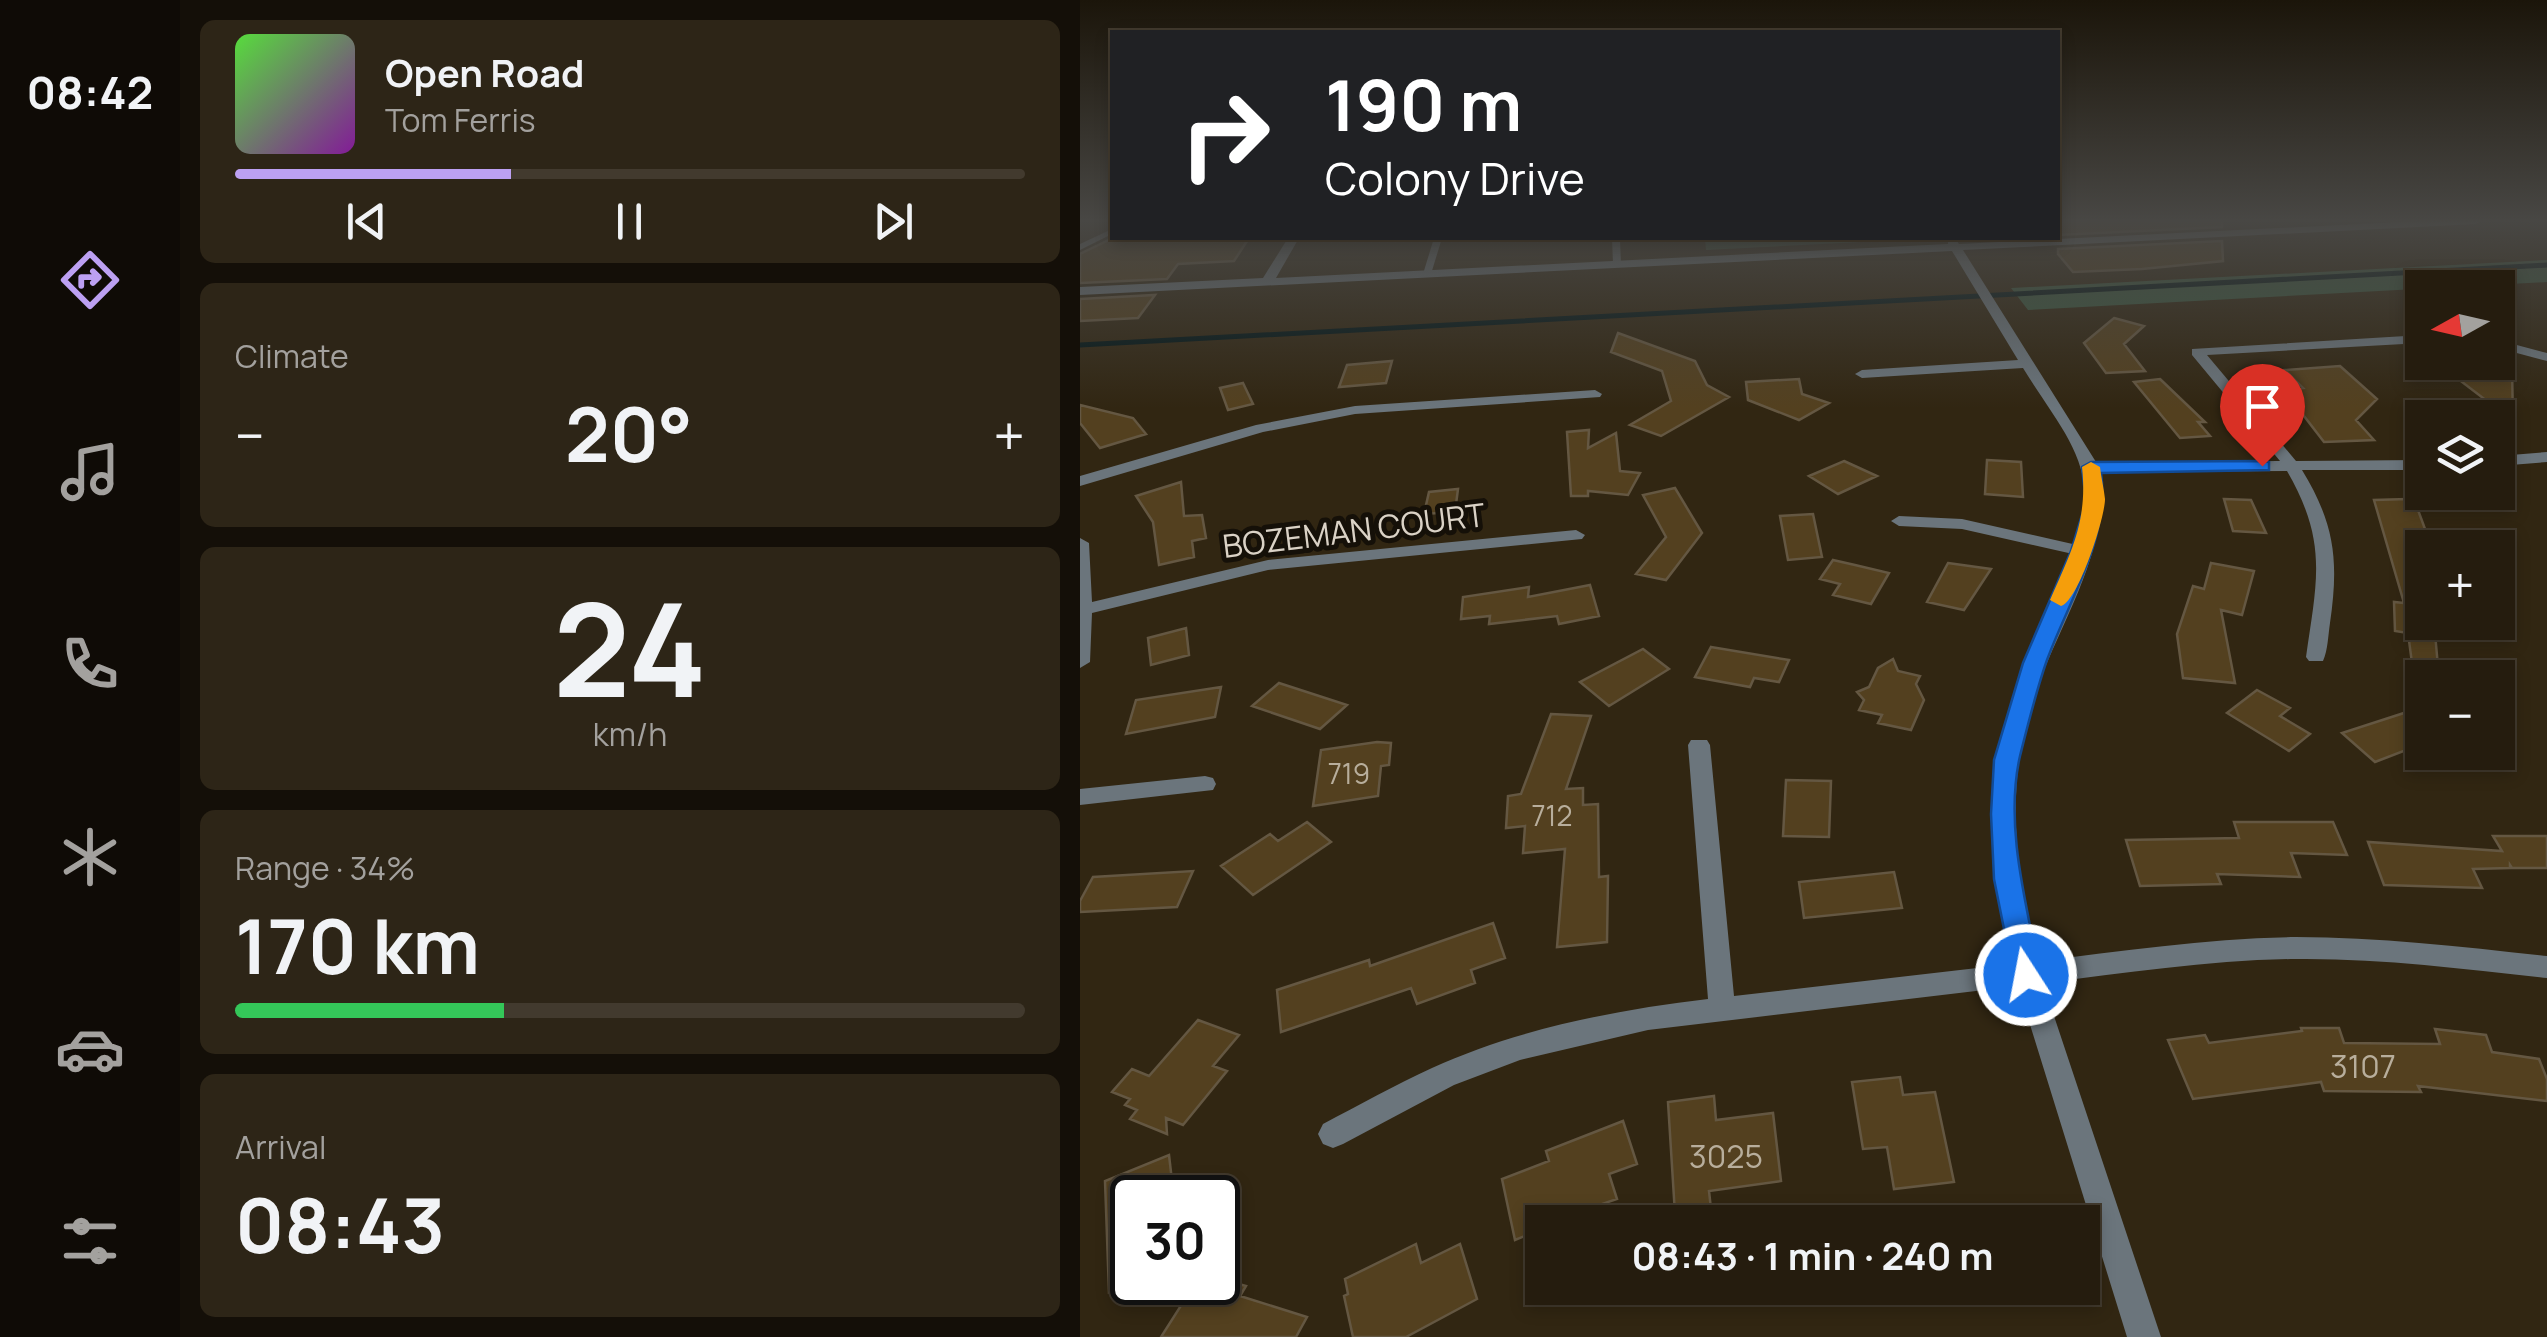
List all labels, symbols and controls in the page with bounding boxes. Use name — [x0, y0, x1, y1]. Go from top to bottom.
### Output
text: Open Road — [385, 46, 584, 98]
text: 190 m — [1325, 56, 1522, 152]
text: 08:42 — [27, 61, 153, 123]
icon: right — [1160, 70, 1290, 200]
text: Tom Ferris — [385, 98, 536, 142]
text: Colony Drive — [1325, 147, 1585, 209]
icon: previous — [339, 194, 394, 249]
icon: pause — [602, 194, 657, 249]
icon: next — [866, 194, 921, 249]
icon: directions — [55, 245, 125, 315]
north arrow — [2405, 270, 2515, 380]
map controls — [2405, 270, 2515, 770]
text: Climate — [235, 334, 349, 378]
pin — [2220, 364, 2305, 467]
icon: arrive — [2235, 379, 2290, 434]
text: 20° — [565, 382, 693, 485]
text: − — [235, 397, 265, 473]
text: + — [993, 397, 1025, 473]
button: layers — [2405, 400, 2515, 510]
icon: music — [55, 437, 125, 507]
street label: BOZEMAN COURT — [1220, 492, 1488, 568]
button: + — [2405, 530, 2515, 640]
text: 24 — [553, 558, 707, 736]
icon: phone — [55, 629, 125, 699]
button: − — [2405, 660, 2515, 770]
text: km/h — [593, 712, 667, 756]
house number: 719 — [1328, 754, 1370, 792]
house number: 712 — [1532, 796, 1572, 834]
icon: climate — [55, 822, 125, 892]
text: Range · 34% — [235, 846, 415, 890]
text: 170 km — [235, 894, 480, 997]
position arrow — [1974, 923, 2078, 1027]
icon: car — [55, 1014, 125, 1084]
house number: 3107 — [2330, 1044, 2396, 1088]
text: Arrival — [235, 1125, 326, 1169]
house number: 3025 — [1689, 1134, 1763, 1178]
text: 08:43 — [235, 1173, 445, 1276]
speed limit sign: 30 — [1110, 1175, 1240, 1305]
icon: filters — [55, 1206, 125, 1276]
text: 08:43 · 1 min · 240 m — [1632, 1229, 1993, 1281]

